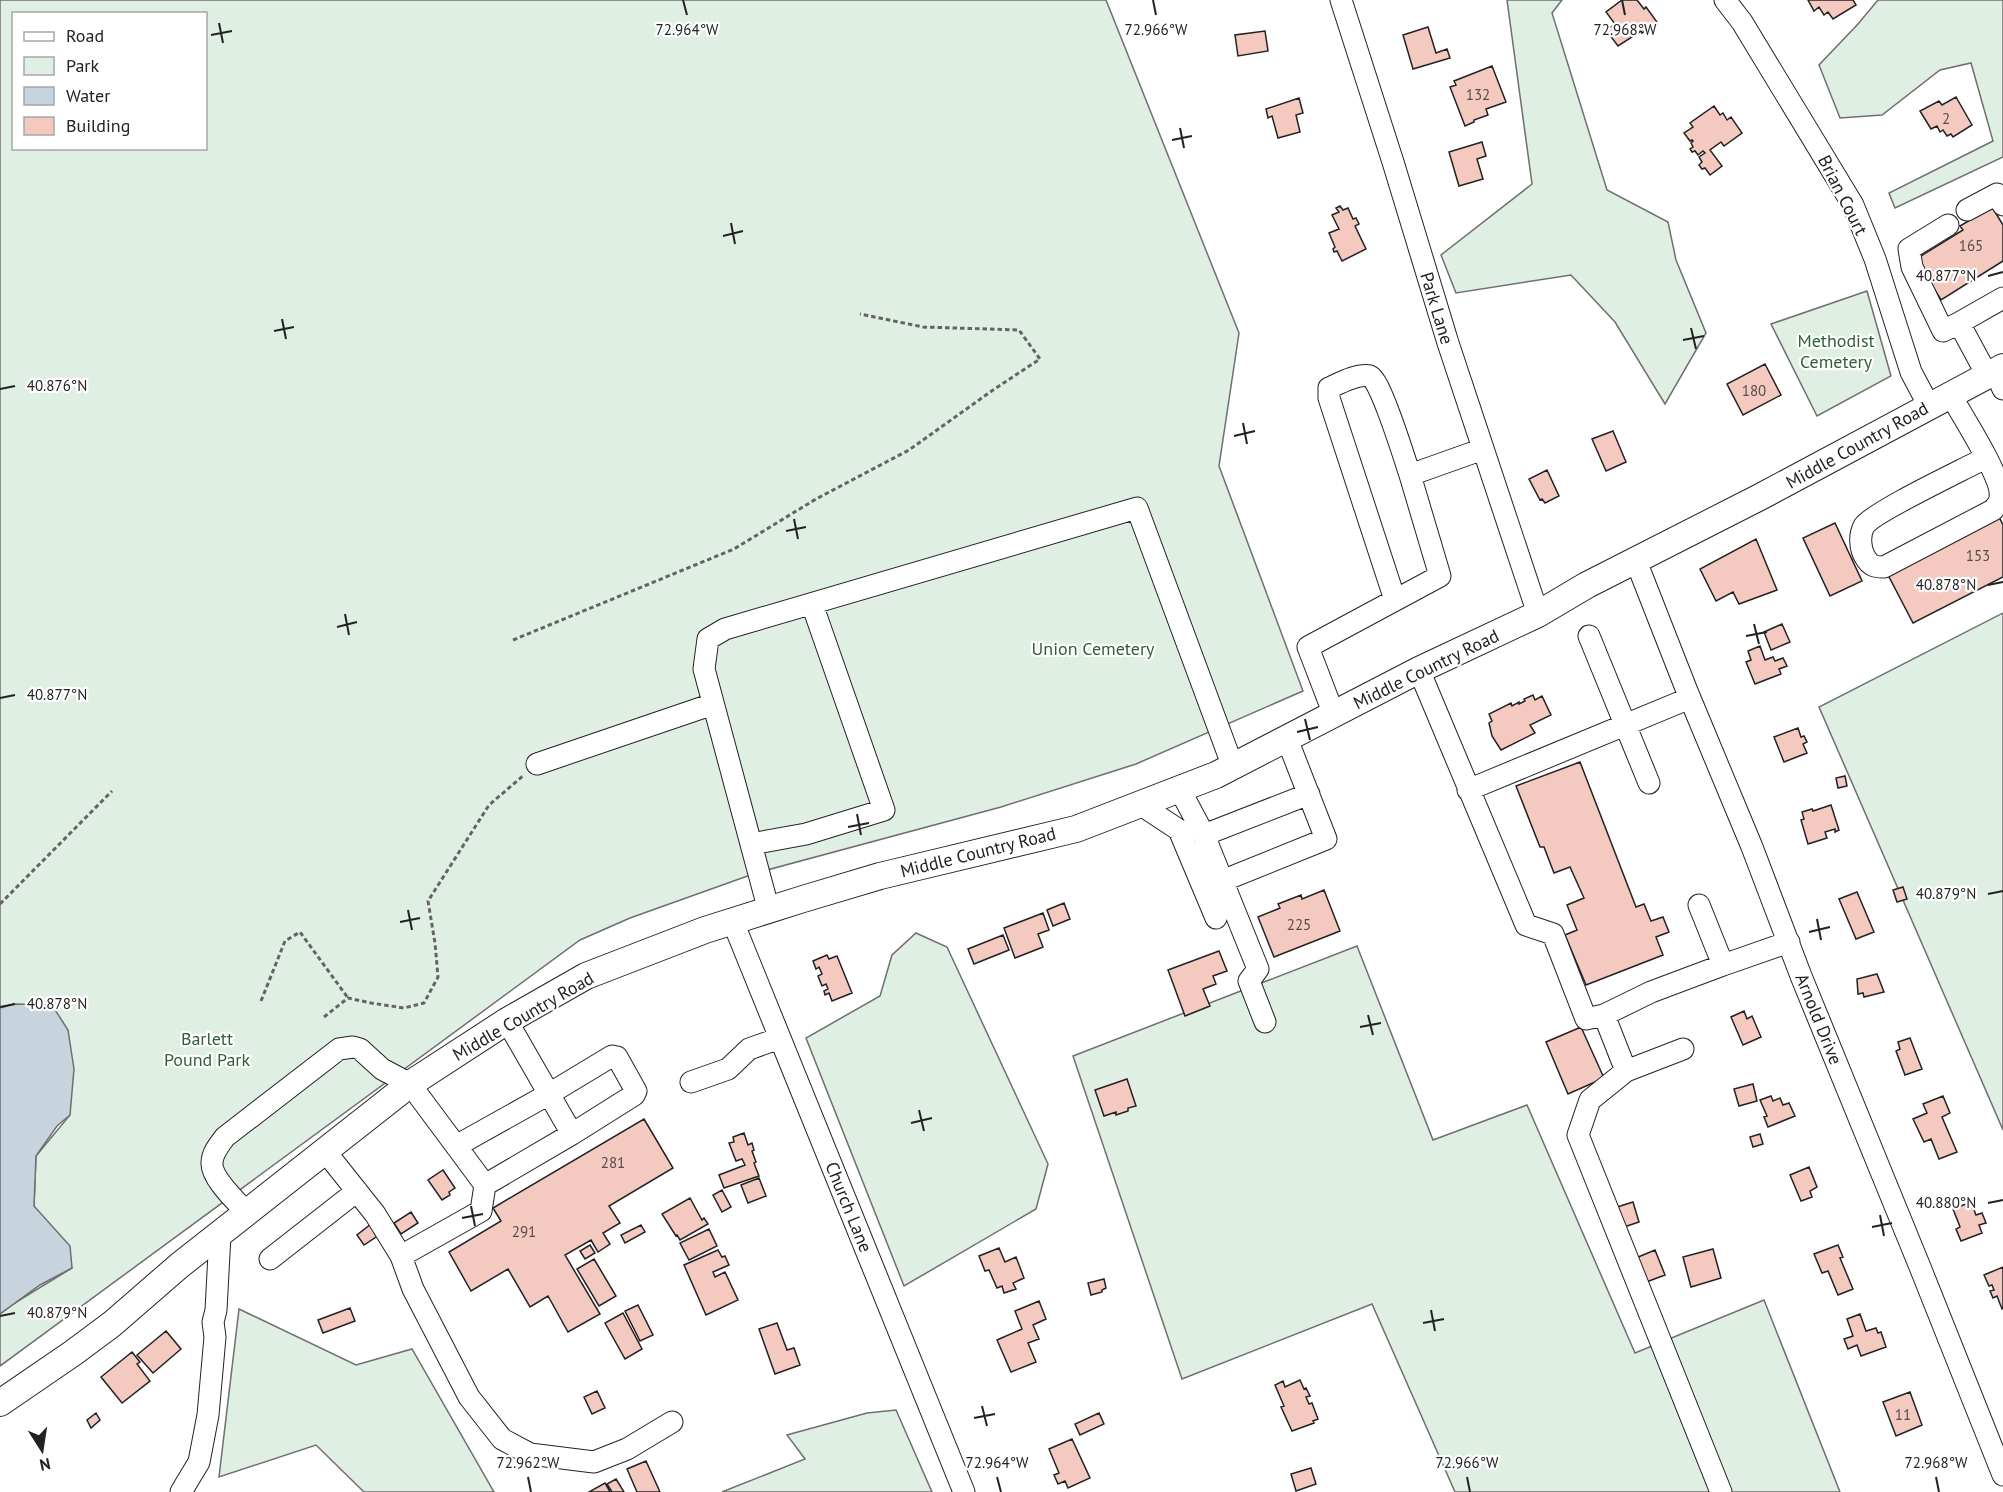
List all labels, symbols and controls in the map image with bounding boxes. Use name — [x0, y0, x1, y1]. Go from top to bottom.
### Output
legend — [12, 12, 207, 150]
text: 72.964°W — [656, 20, 719, 39]
text: 72.966°W — [1125, 20, 1188, 39]
text: 72.968°W — [1594, 20, 1657, 39]
text: Road — [66, 24, 104, 47]
text: Park — [66, 54, 99, 77]
text: Water — [66, 84, 110, 107]
house number: 132 — [1466, 85, 1490, 104]
house number: 2 — [1942, 109, 1950, 128]
text: Building — [66, 114, 130, 137]
street label: Brian Court — [1813, 151, 1873, 239]
house number: 165 — [1959, 236, 1983, 255]
text: 40.877°N — [1916, 266, 1976, 285]
street label: Park Lane — [1415, 269, 1459, 347]
park label: Methodist Cemetery — [1797, 329, 1875, 373]
text: 40.876°N — [27, 376, 87, 395]
house number: 180 — [1742, 381, 1766, 400]
street label: Middle Country Road — [1782, 396, 1932, 494]
house number: 153 — [1966, 546, 1990, 565]
text: 40.878°N — [1916, 575, 1976, 594]
street label: Middle Country Road — [1349, 624, 1503, 714]
park label: Union Cemetery — [1032, 637, 1155, 660]
text: 40.877°N — [27, 685, 87, 704]
street label: Middle Country Road — [898, 822, 1058, 882]
text: 40.879°N — [1916, 884, 1976, 903]
house number: 225 — [1287, 915, 1311, 934]
street label: Middle Country Road — [448, 966, 598, 1066]
street label: Arnold Drive — [1790, 970, 1848, 1068]
text: 40.878°N — [27, 994, 87, 1013]
park label: Barlett Pound Park — [164, 1027, 250, 1071]
house number: 281 — [601, 1153, 625, 1172]
street label: Church Lane — [820, 1158, 878, 1256]
text: 40.880°N — [1916, 1193, 1976, 1212]
house number: 291 — [512, 1222, 536, 1241]
text: 40.879°N — [27, 1303, 87, 1322]
house number: 11 — [1895, 1405, 1911, 1424]
north arrow — [12, 1420, 72, 1480]
text: 72.962°W — [497, 1453, 560, 1472]
text: 72.964°W — [966, 1453, 1029, 1472]
text: 72.966°W — [1436, 1453, 1499, 1472]
text: 72.968°W — [1905, 1453, 1968, 1472]
text: N — [38, 1454, 52, 1476]

